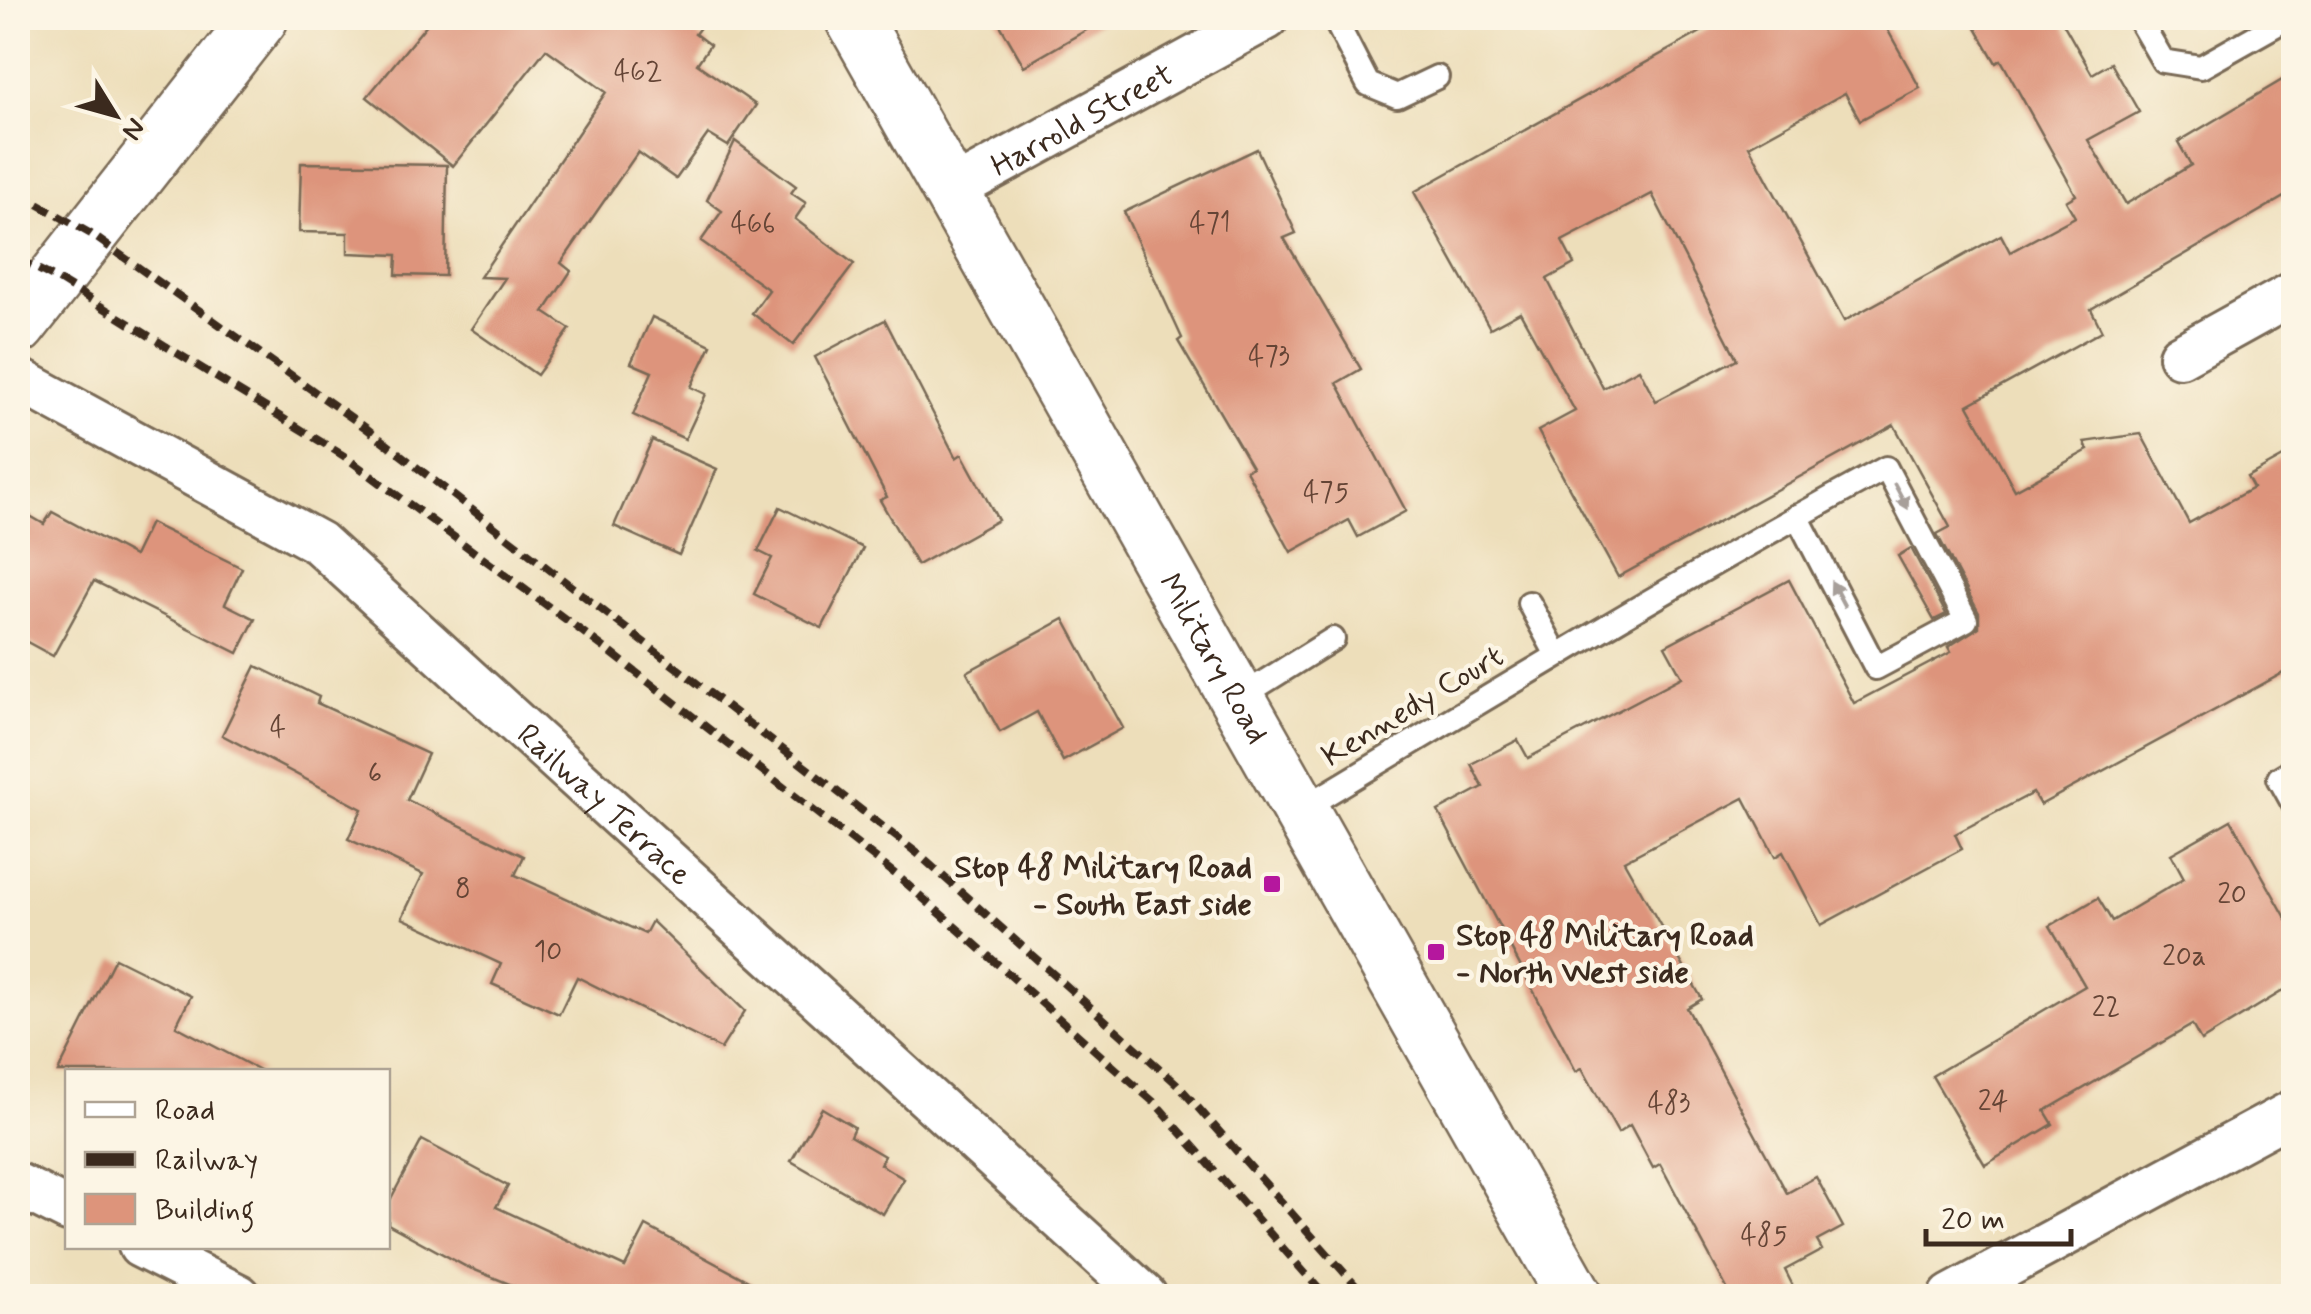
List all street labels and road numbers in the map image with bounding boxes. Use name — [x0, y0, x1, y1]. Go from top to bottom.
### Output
street label: Harrold Street — [984, 54, 1181, 188]
street label: Military Road — [1148, 566, 1278, 752]
street label: Kennedy Court — [1314, 636, 1512, 778]
street label: Railway Terrace — [507, 715, 700, 896]

